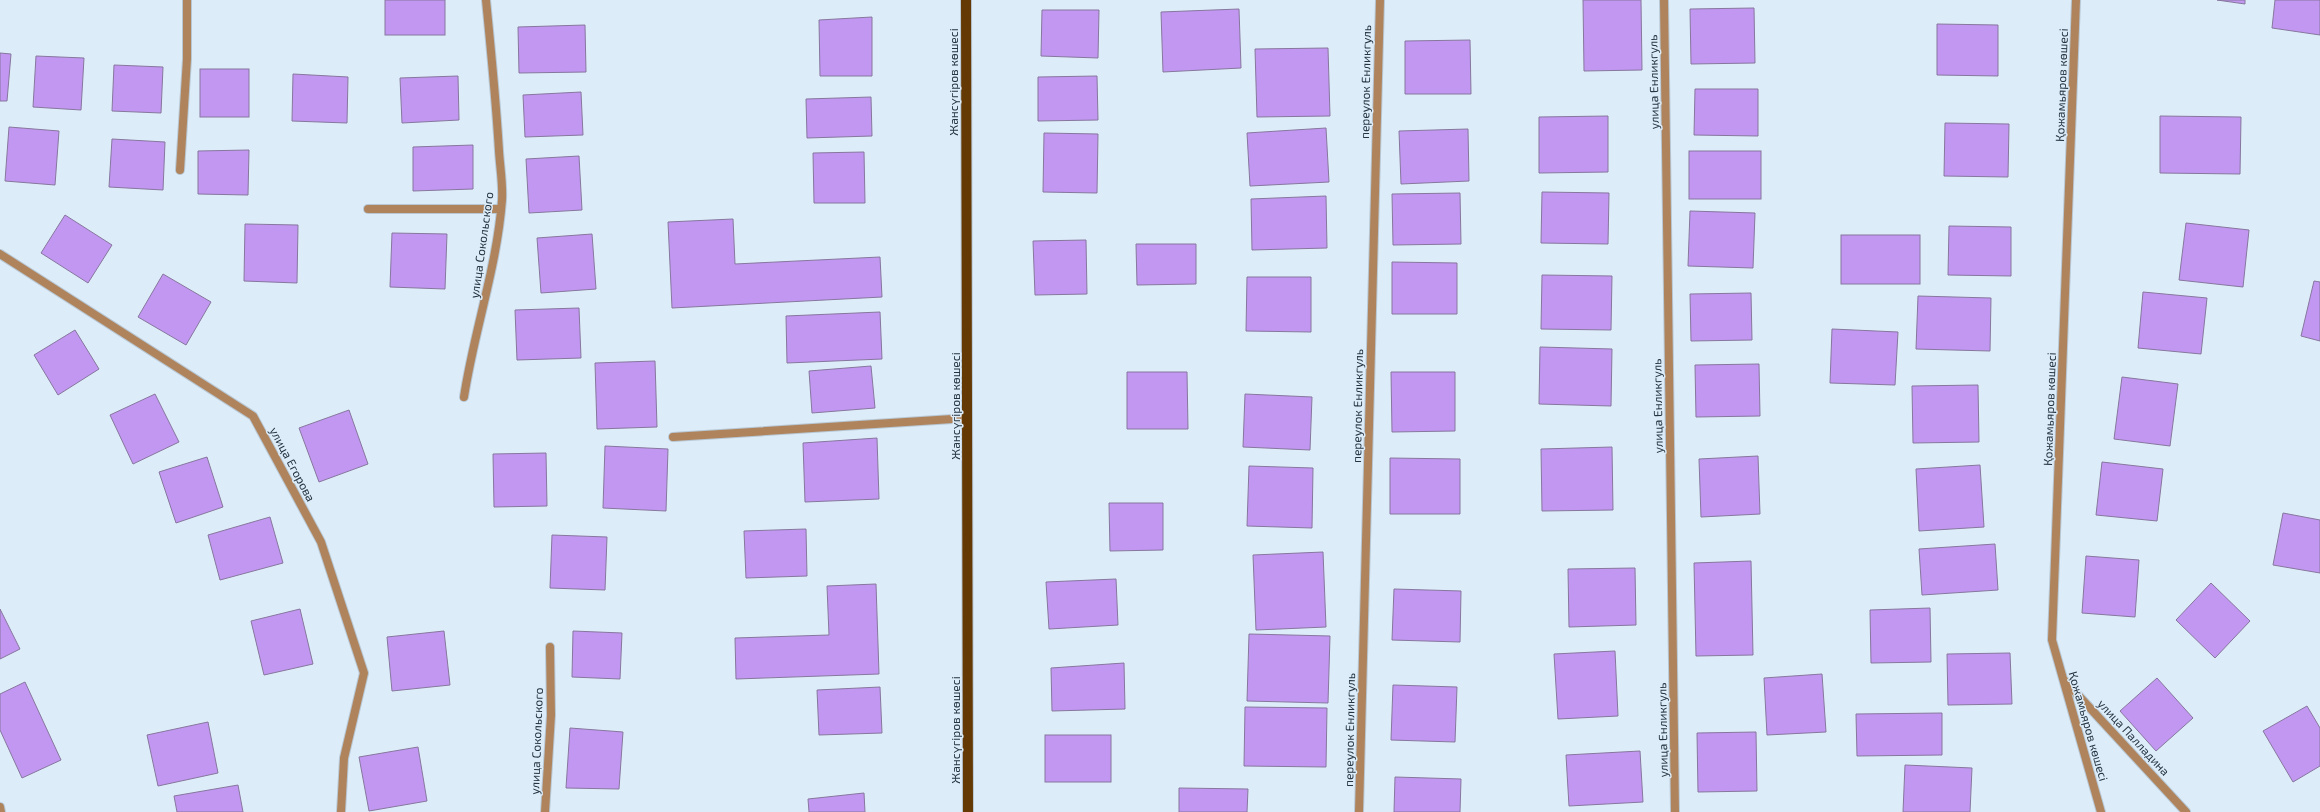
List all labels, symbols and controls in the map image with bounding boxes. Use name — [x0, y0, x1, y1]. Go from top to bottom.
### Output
street label: переулок Енликгуль — [1357, 25, 1374, 139]
street label: Жансүгіров көшесі — [946, 28, 960, 136]
street label: Қожамьяров көшесі — [2052, 28, 2070, 142]
street label: улица Енликгуль — [1645, 35, 1662, 129]
street label: улица Сокольского — [467, 191, 496, 299]
street label: переулок Енликгуль — [1349, 349, 1366, 463]
street label: Жансүгіров көшесі — [948, 352, 962, 460]
street label: Қожамьяров көшесі — [2040, 352, 2058, 466]
street label: улица Енликгуль — [1649, 359, 1666, 453]
street label: улица Егорова — [267, 424, 319, 504]
street label: Қожамьяров көшесі — [2067, 670, 2111, 782]
street label: переулок Енликгуль — [1341, 673, 1358, 787]
street label: Жансүгіров көшесі — [948, 676, 962, 784]
street label: улица Енликгуль — [1654, 683, 1671, 777]
street label: улица Сокольского — [527, 687, 546, 795]
street label: улица Палладина — [2095, 696, 2173, 779]

